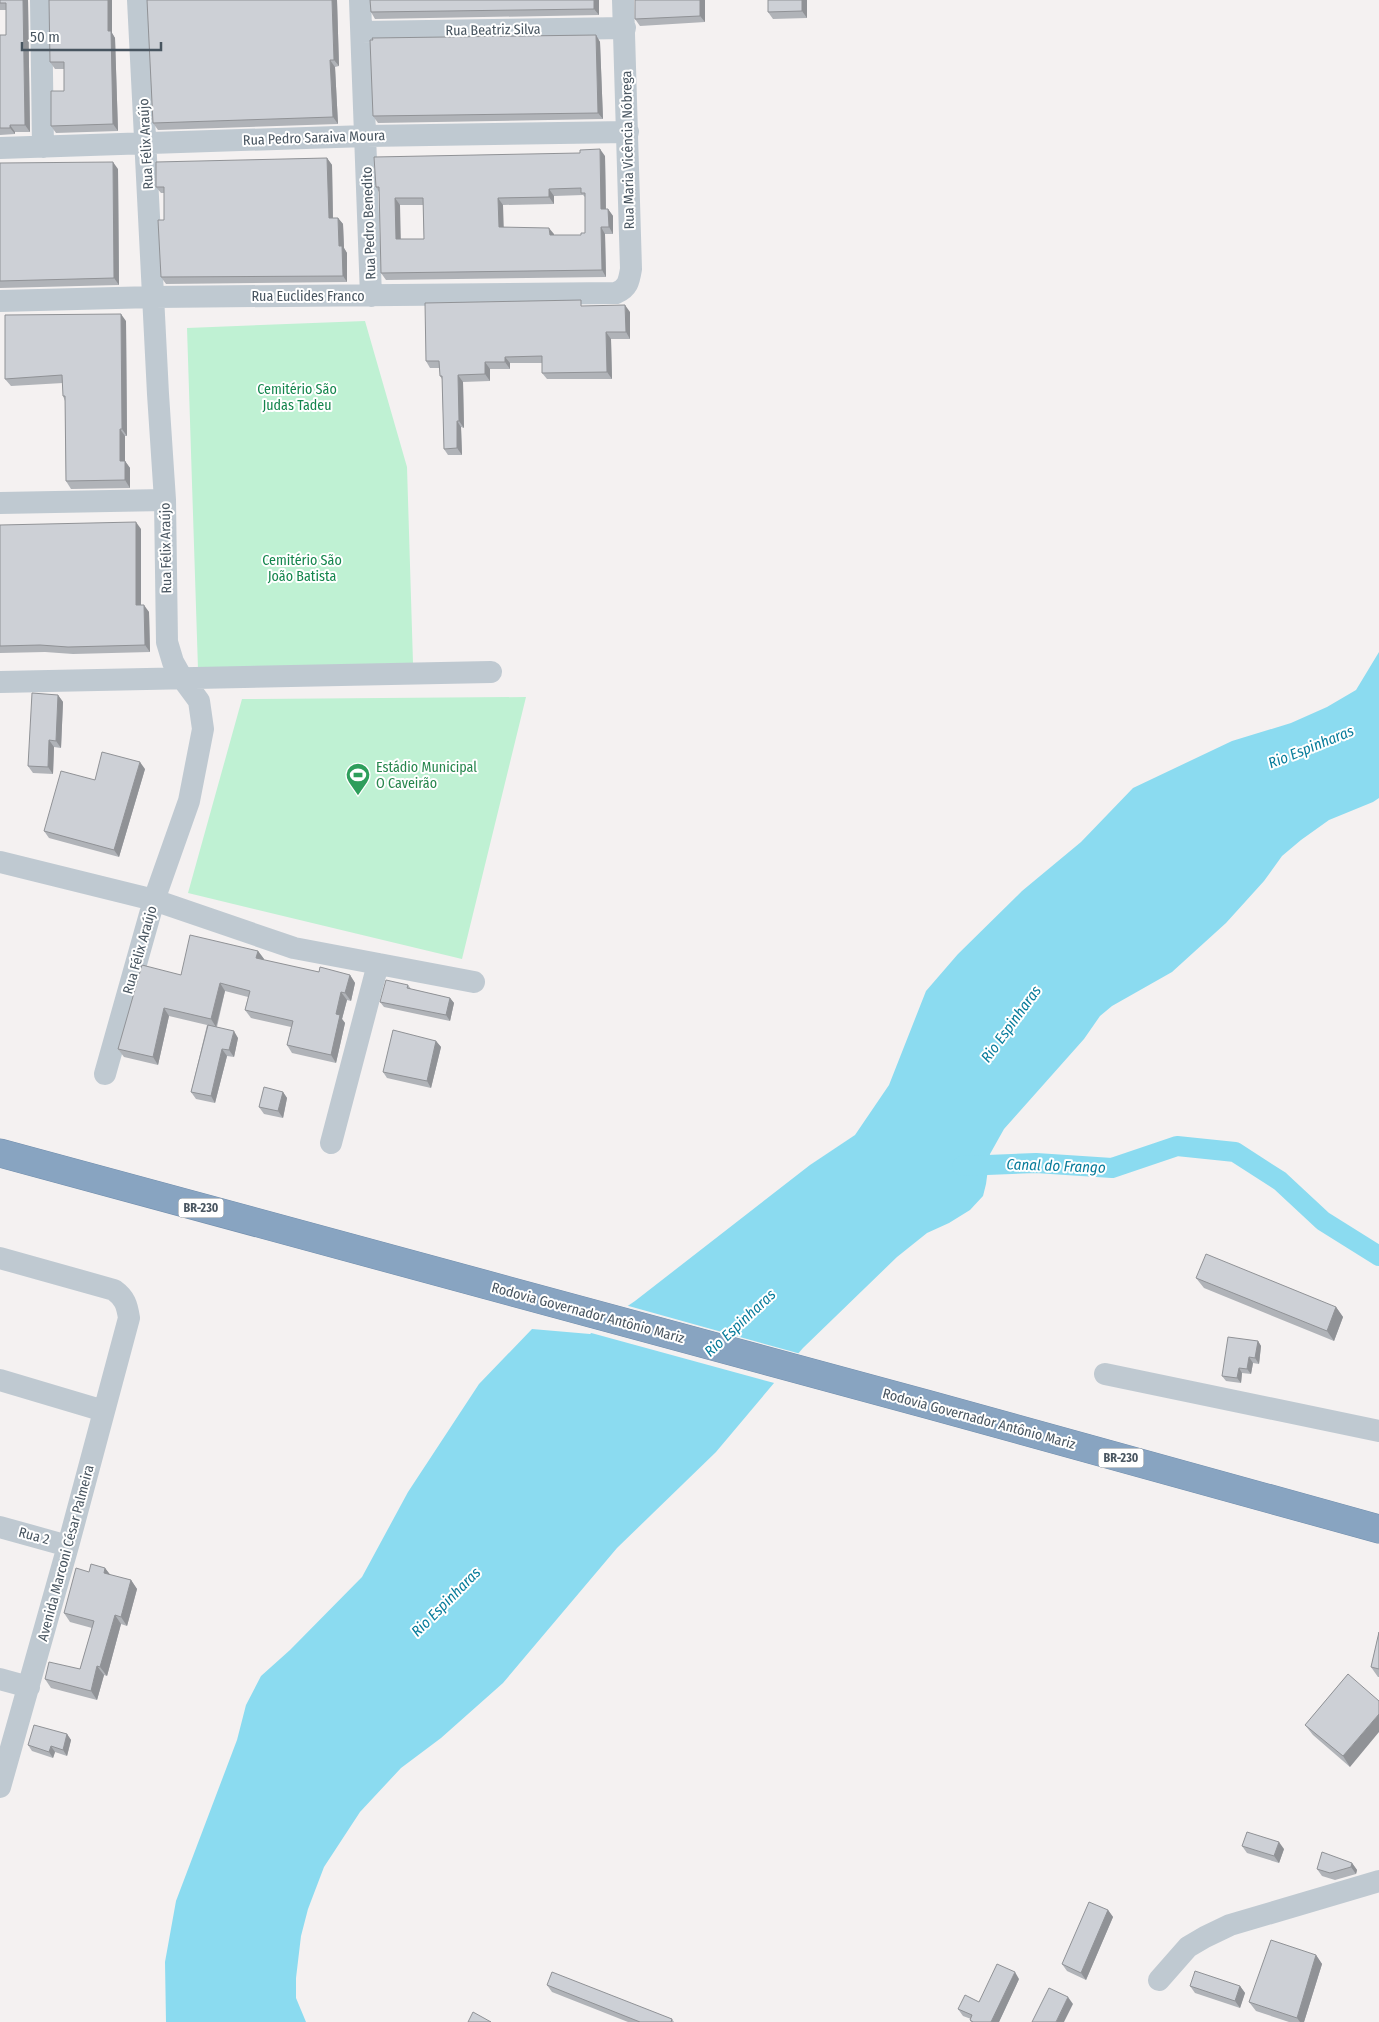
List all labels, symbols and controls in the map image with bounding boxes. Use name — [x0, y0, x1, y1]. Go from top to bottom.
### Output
scale bar — [22, 20, 161, 52]
street label: Rua Beatriz Silva — [445, 21, 541, 39]
text: 50 m — [30, 28, 60, 46]
street label: Rua Maria Vicência Nóbrega — [618, 70, 638, 229]
street label: Rua Félix Araújo — [135, 98, 157, 190]
street label: Rua Pedro Saraiva Moura — [243, 127, 386, 149]
street label: Rua Pedro Benedito — [359, 166, 379, 280]
street label: Rua Euclides Franco — [251, 288, 365, 305]
park label: Cemitério São Judas Tadeu — [257, 381, 337, 414]
street label: Rua Félix Araújo — [157, 502, 175, 594]
park label: Cemitério São João Batista — [262, 552, 342, 585]
water label: Rio Espinharas — [1266, 721, 1357, 772]
place label: Estádio Municipal O Caveirão — [376, 759, 477, 792]
sports icon: Estádio Municipal O Caveirão — [345, 762, 371, 796]
street label: Rua Félix Araújo — [119, 904, 161, 996]
water label: Rio Espinharas — [977, 982, 1045, 1066]
water label: Canal do Frango — [1006, 1155, 1106, 1177]
road number: BR-230 — [178, 1198, 224, 1218]
street label: Rodovia Governador Antônio Mariz — [490, 1279, 687, 1347]
water label: Rio Espinharas — [701, 1285, 780, 1360]
street label: Rodovia Governador Antônio Mariz — [881, 1385, 1078, 1453]
road number: BR-230 — [1098, 1449, 1144, 1468]
street label: Avenida Marconi César Palmeira — [34, 1463, 98, 1643]
street label: Rua 2 — [17, 1524, 51, 1548]
water label: Rio Espinharas — [408, 1563, 485, 1640]

